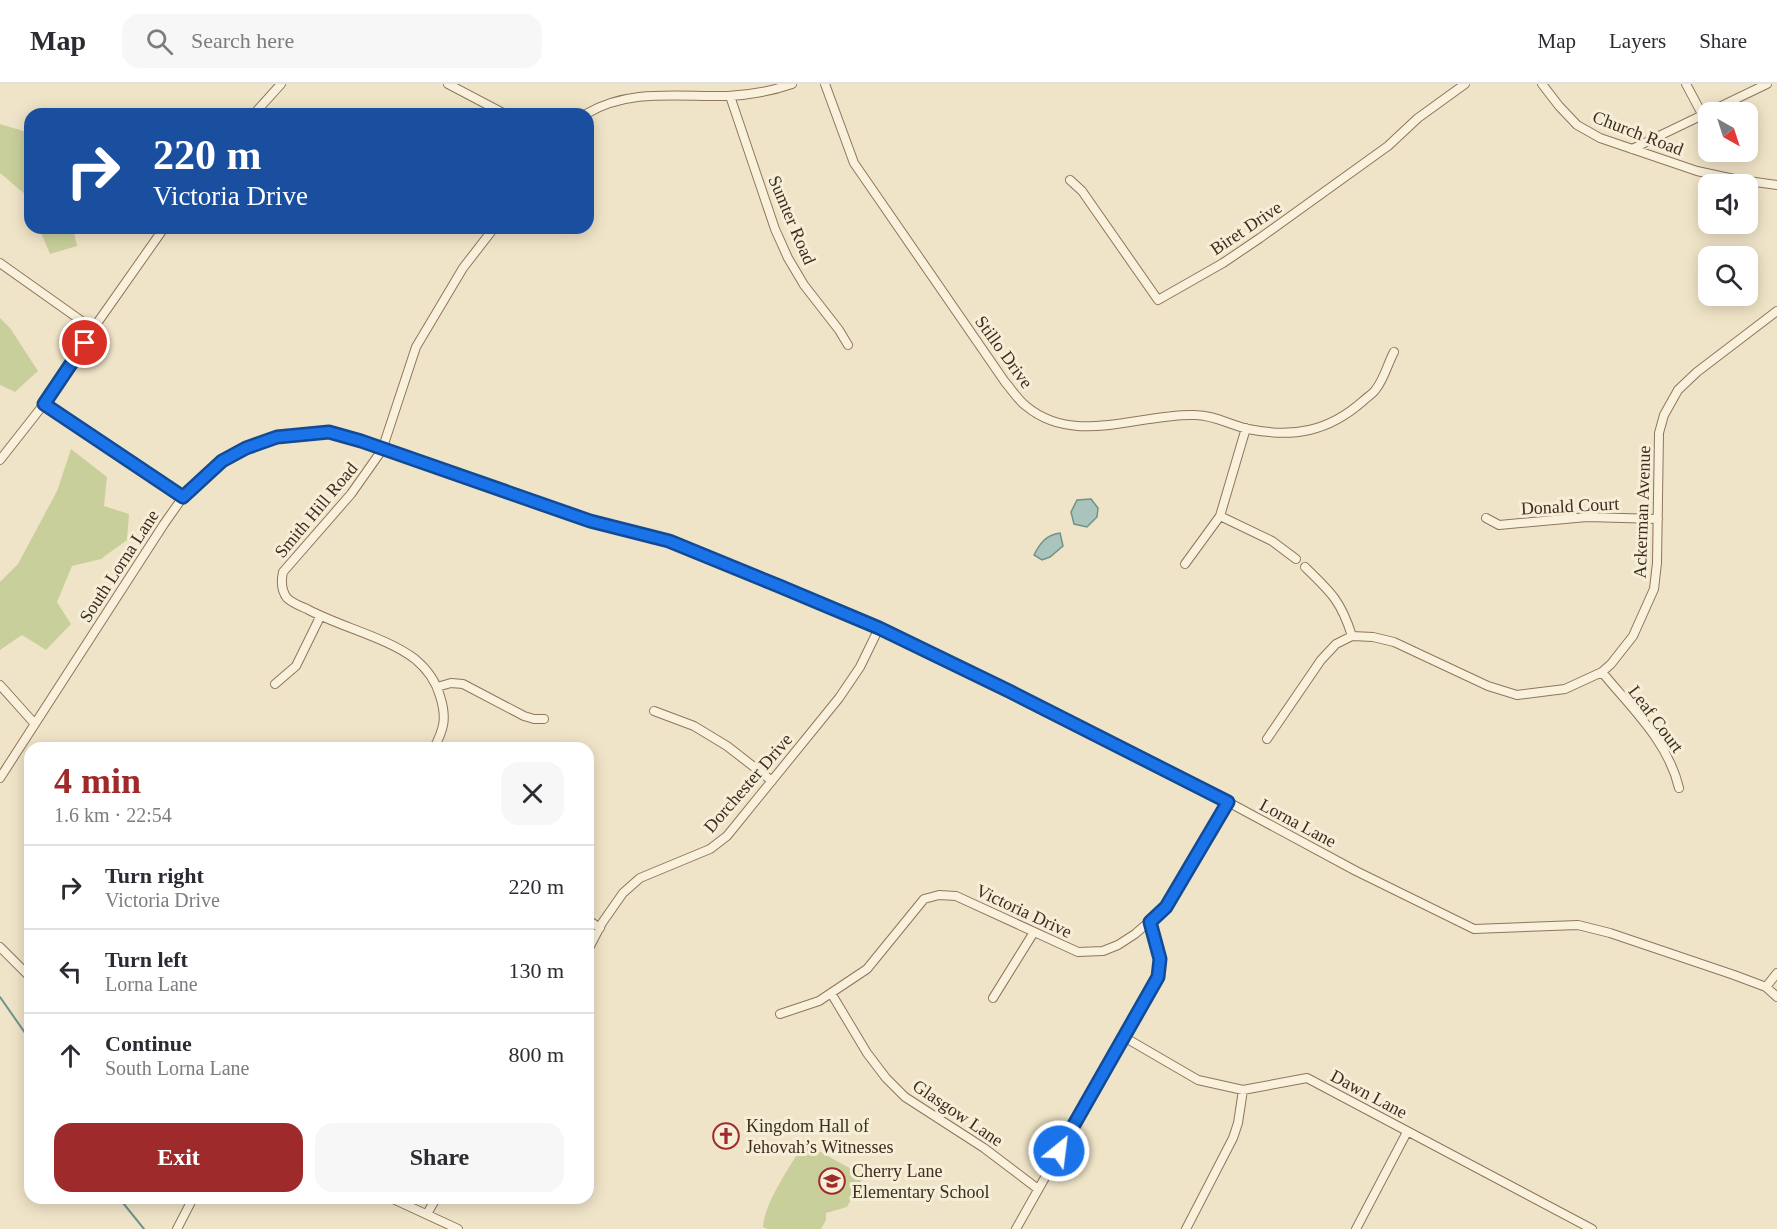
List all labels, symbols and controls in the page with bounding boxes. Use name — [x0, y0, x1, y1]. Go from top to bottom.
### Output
search box — [122, 14, 542, 68]
text: Map — [30, 25, 86, 56]
icon: search — [143, 25, 176, 58]
text: Search here — [191, 28, 294, 53]
text: Map — [1538, 29, 1576, 53]
text: Layers — [1609, 29, 1666, 53]
text: Share — [1699, 29, 1747, 53]
north arrow — [1698, 102, 1758, 162]
map controls — [1698, 102, 1758, 306]
street label: Church Road — [1590, 107, 1686, 159]
icon: right — [54, 132, 132, 210]
text: 220 m — [153, 132, 262, 178]
street label: Sumter Road — [764, 173, 820, 267]
button: sound — [1698, 174, 1758, 234]
text: Victoria Drive — [153, 181, 308, 211]
street label: Biret Drive — [1207, 197, 1285, 259]
button: search — [1698, 246, 1758, 306]
street label: Stillo Drive — [971, 312, 1037, 392]
pin — [59, 317, 110, 368]
icon: arrive — [68, 326, 101, 359]
street label: Ackerman Avenue — [1630, 445, 1654, 579]
street label: Smith Hill Road — [270, 458, 362, 562]
street label: Donald Court — [1520, 493, 1620, 519]
street label: South Lorna Lane — [75, 506, 163, 626]
street label: Leaf Court — [1624, 682, 1688, 756]
street label: Dorchester Drive — [700, 729, 796, 837]
text: 4 min — [54, 761, 141, 801]
button: close — [501, 762, 564, 825]
street label: Lorna Lane — [1256, 795, 1340, 851]
text: 1.6 km · 22:54 — [54, 804, 172, 826]
text: Turn right — [105, 863, 204, 888]
icon: right — [54, 871, 87, 904]
text: 220 m — [508, 874, 564, 899]
street label: Victoria Drive — [973, 880, 1075, 942]
text: Victoria Drive — [105, 889, 220, 911]
text: Turn left — [105, 947, 188, 972]
icon: left — [54, 955, 87, 988]
text: 130 m — [508, 958, 564, 983]
text: Lorna Lane — [105, 973, 198, 995]
text: Continue — [105, 1031, 192, 1056]
icon: ahead — [54, 1039, 87, 1072]
text: 800 m — [508, 1042, 564, 1067]
text: South Lorna Lane — [105, 1057, 249, 1079]
street label: Dawn Lane — [1327, 1066, 1411, 1122]
street label: Glasgow Lane — [909, 1076, 1007, 1151]
place label: Kingdom Hall of Jehovah’s Witnesses — [746, 1116, 893, 1157]
position arrow — [1027, 1119, 1091, 1183]
church icon: Kingdom Hall of Jehovah’s Witnesses — [711, 1121, 741, 1151]
button: Exit — [54, 1123, 303, 1192]
button: Share — [315, 1123, 564, 1192]
place label: Cherry Lane Elementary School — [852, 1161, 989, 1202]
school or university icon: Cherry Lane Elementary School — [817, 1166, 847, 1196]

